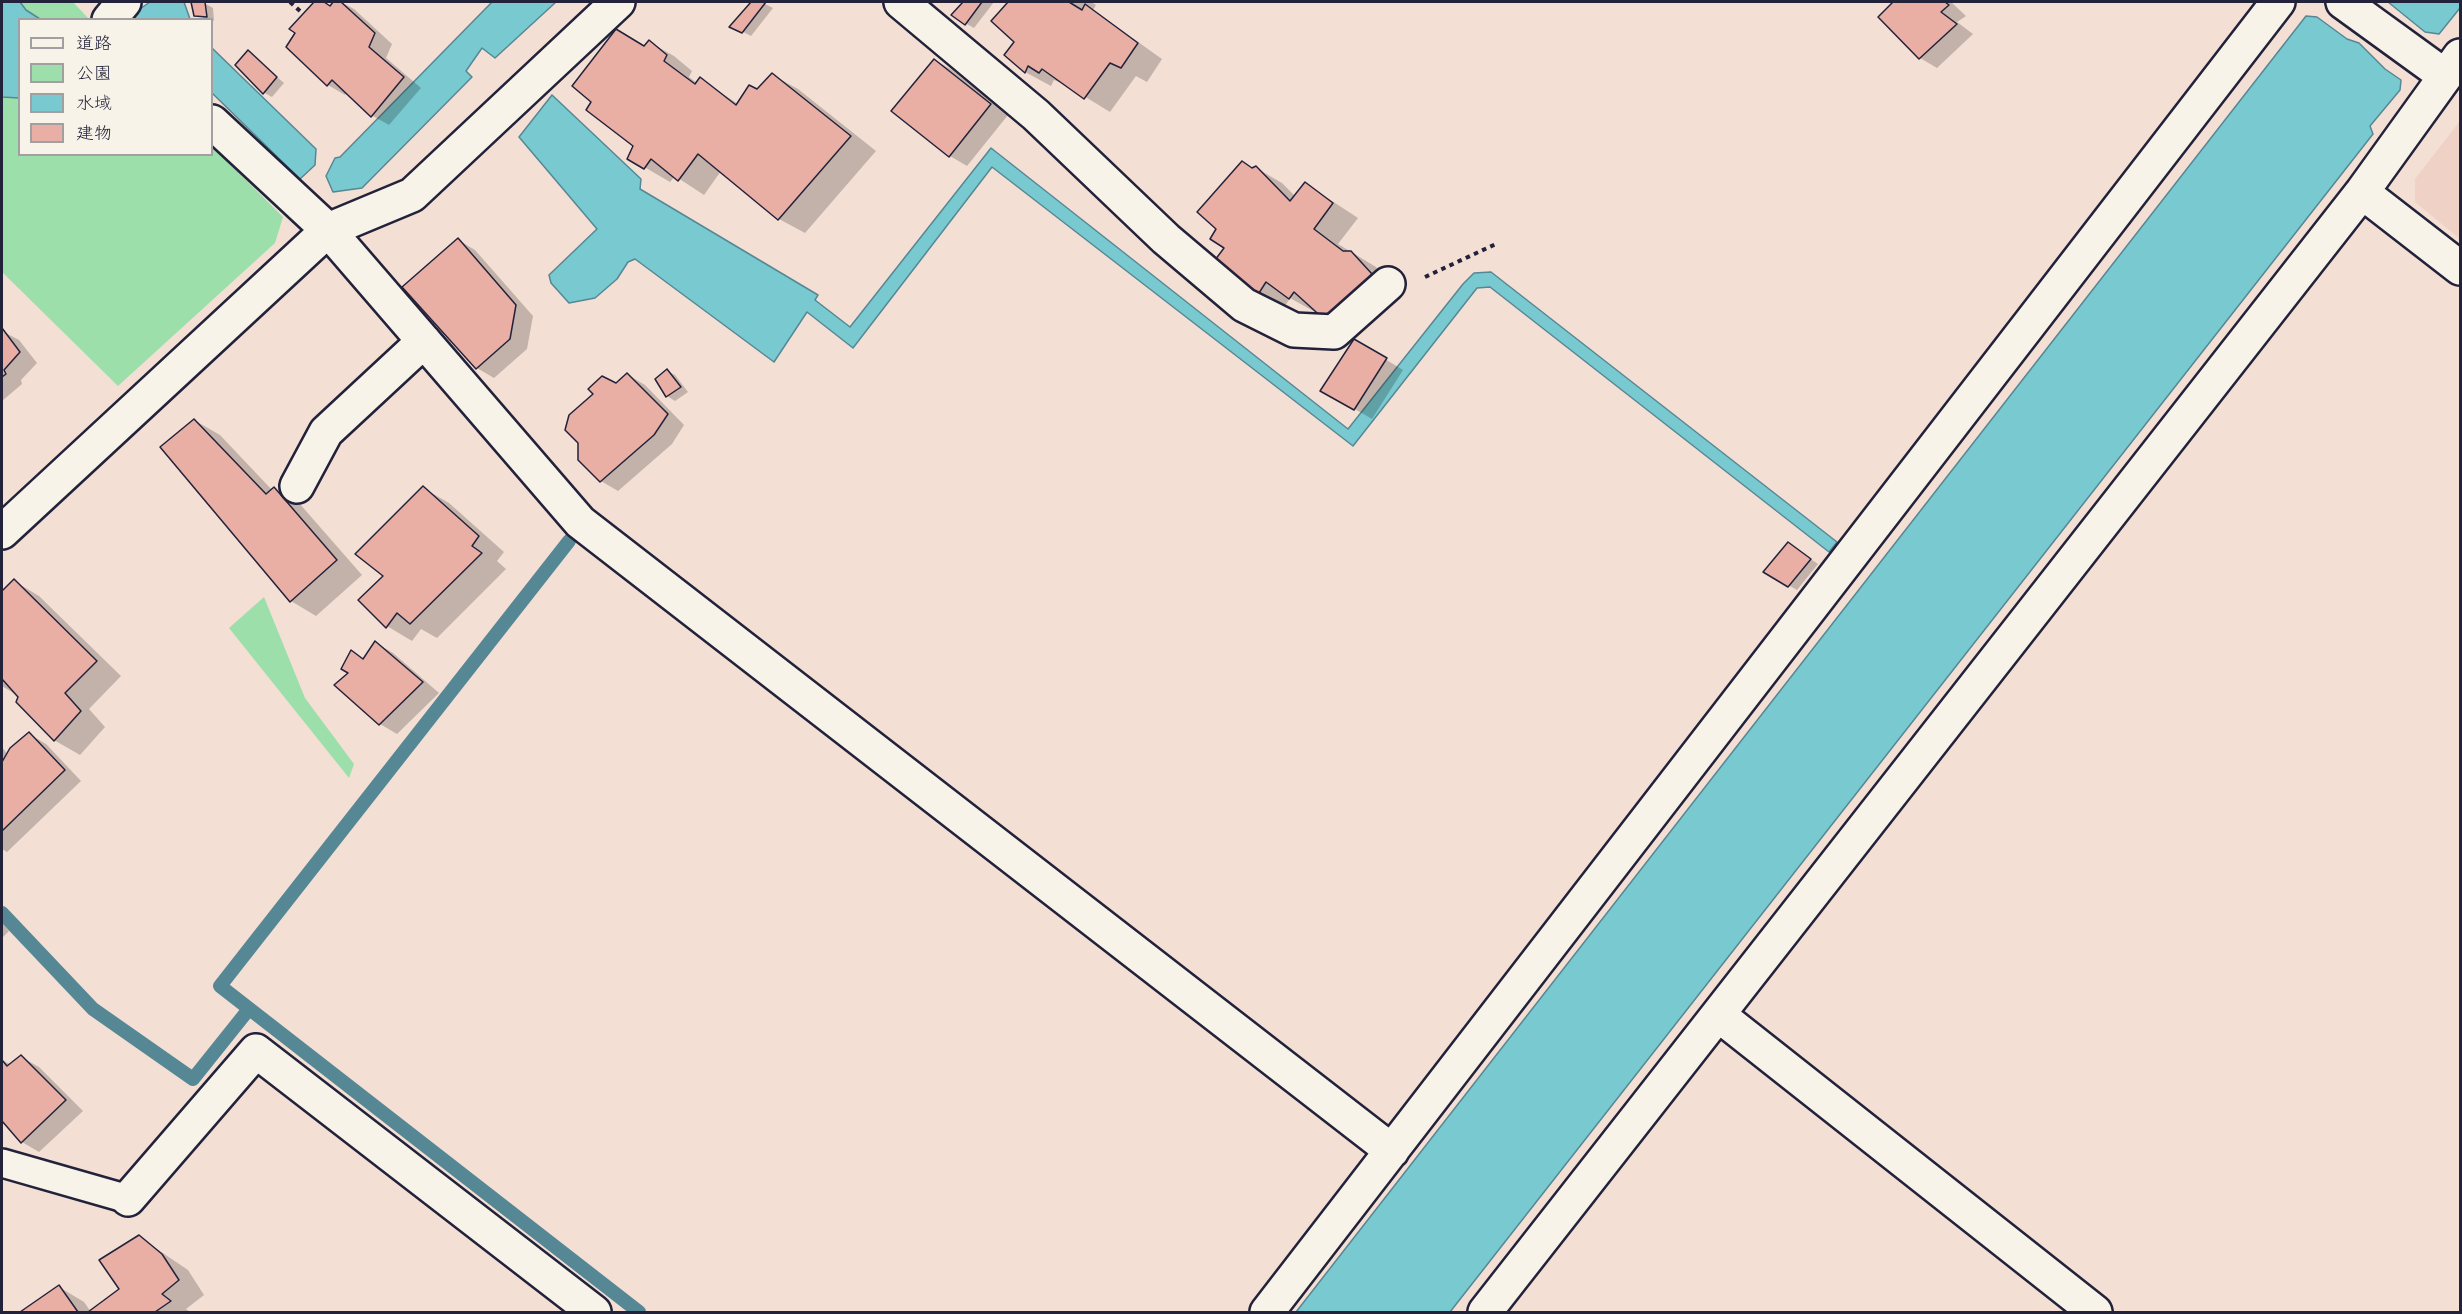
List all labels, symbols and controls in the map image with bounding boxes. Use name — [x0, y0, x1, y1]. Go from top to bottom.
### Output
legend — [18, 18, 213, 156]
text: 道路 — [76, 33, 112, 58]
text: 公園 — [76, 63, 112, 88]
text: 水域 — [76, 93, 112, 118]
text: 建物 — [76, 123, 112, 148]

